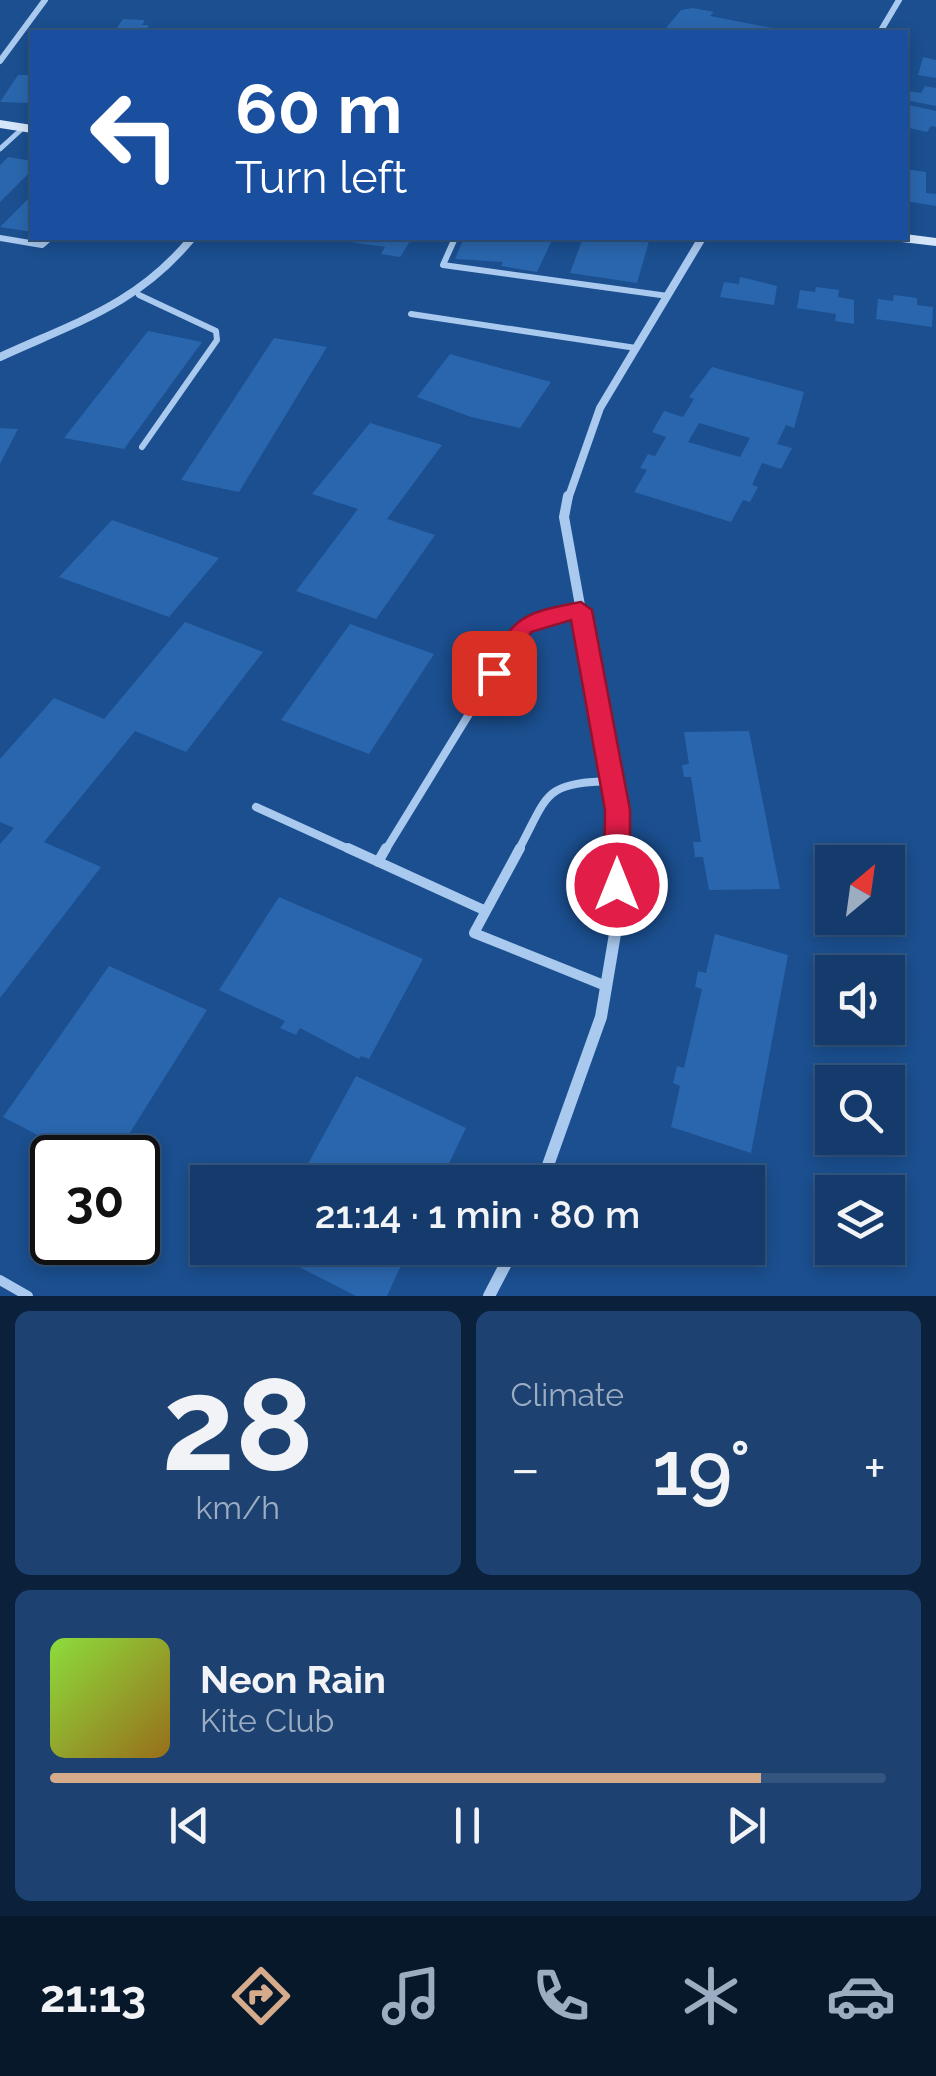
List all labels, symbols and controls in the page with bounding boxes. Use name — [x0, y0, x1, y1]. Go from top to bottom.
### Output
text: 60 m — [235, 67, 402, 149]
icon: left — [70, 70, 200, 200]
text: Turn left — [235, 151, 407, 204]
pin — [452, 631, 537, 716]
icon: arrive — [467, 646, 522, 701]
position arrow — [565, 833, 669, 937]
north arrow — [815, 845, 905, 935]
map controls — [815, 845, 905, 1265]
button: sound — [815, 955, 905, 1045]
button: search — [815, 1065, 905, 1155]
speed limit sign: 30 — [30, 1135, 160, 1265]
button: layers — [815, 1175, 905, 1265]
text: 21:14 · 1 min · 80 m — [315, 1192, 640, 1237]
text: 28 — [162, 1348, 314, 1500]
text: Climate — [511, 1376, 624, 1413]
text: 19° — [653, 1424, 751, 1513]
text: − — [511, 1436, 540, 1501]
text: + — [863, 1436, 886, 1501]
text: km/h — [196, 1489, 280, 1526]
text: Neon Rain — [200, 1657, 386, 1702]
text: Kite Club — [200, 1702, 334, 1739]
icon: previous — [162, 1798, 217, 1853]
icon: pause — [440, 1798, 495, 1853]
icon: next — [719, 1798, 774, 1853]
icon: directions — [226, 1961, 296, 2031]
icon: music — [376, 1961, 446, 2031]
icon: phone — [526, 1961, 596, 2031]
icon: climate — [676, 1961, 746, 2031]
icon: car — [826, 1961, 896, 2031]
text: 21:13 — [40, 1970, 146, 2023]

